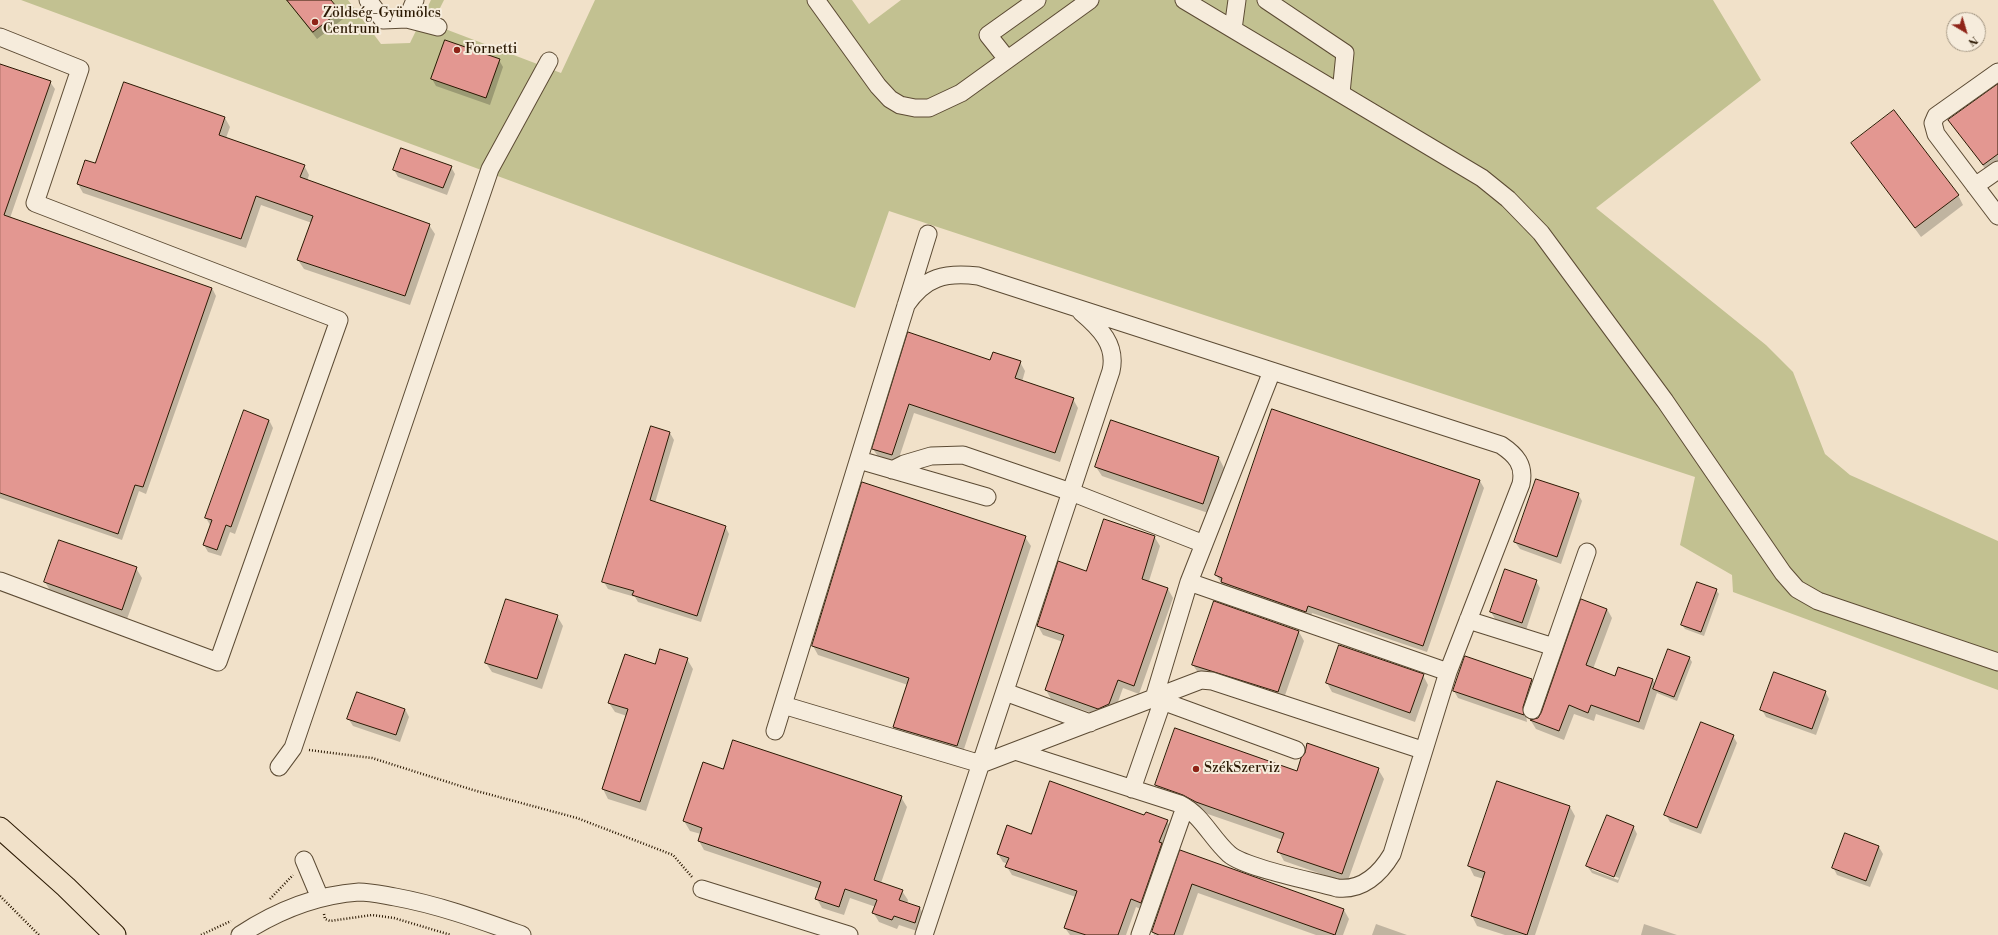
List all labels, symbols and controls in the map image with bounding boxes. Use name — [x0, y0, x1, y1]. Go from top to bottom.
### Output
place label: Zöldség-Gyümölcs Centrum — [323, 6, 441, 38]
north arrow — [1946, 12, 1986, 52]
marker: Zöldség-Gyümölcs Centrum — [310, 17, 320, 27]
text: N — [1965, 32, 1981, 49]
place label: Fornetti — [465, 42, 517, 58]
marker: Fornetti — [452, 45, 462, 55]
place label: SzékSzerviz — [1204, 761, 1280, 777]
marker: SzékSzerviz — [1191, 764, 1201, 774]

